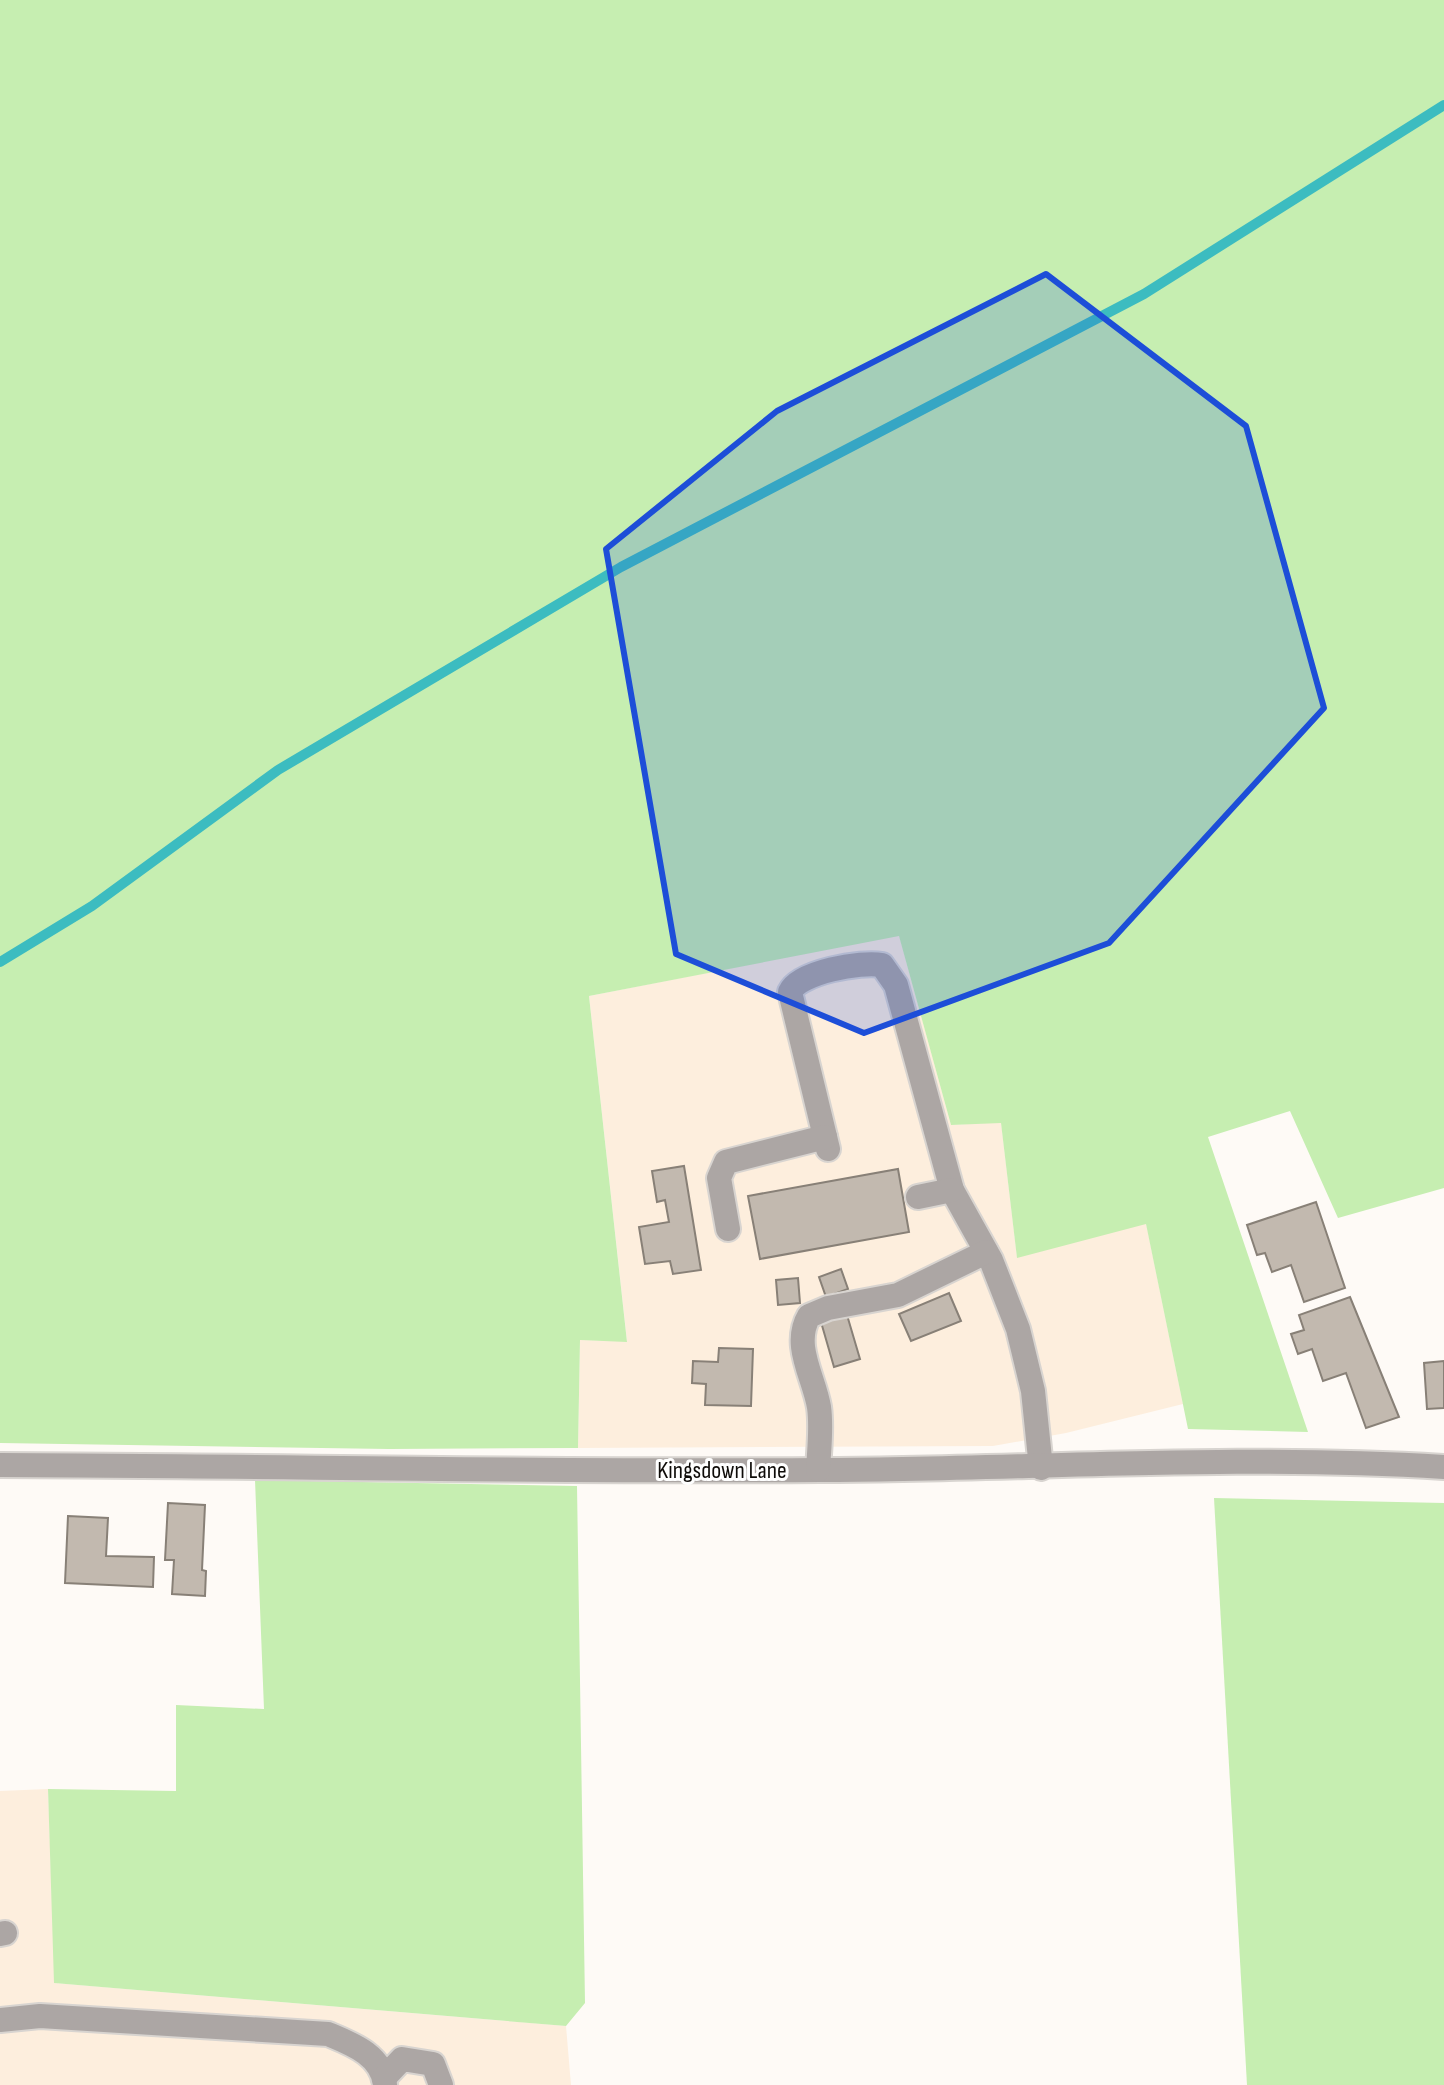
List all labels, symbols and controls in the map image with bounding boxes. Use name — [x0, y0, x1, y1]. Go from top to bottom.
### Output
street label: Kingsdown Lane — [657, 1456, 787, 1485]

